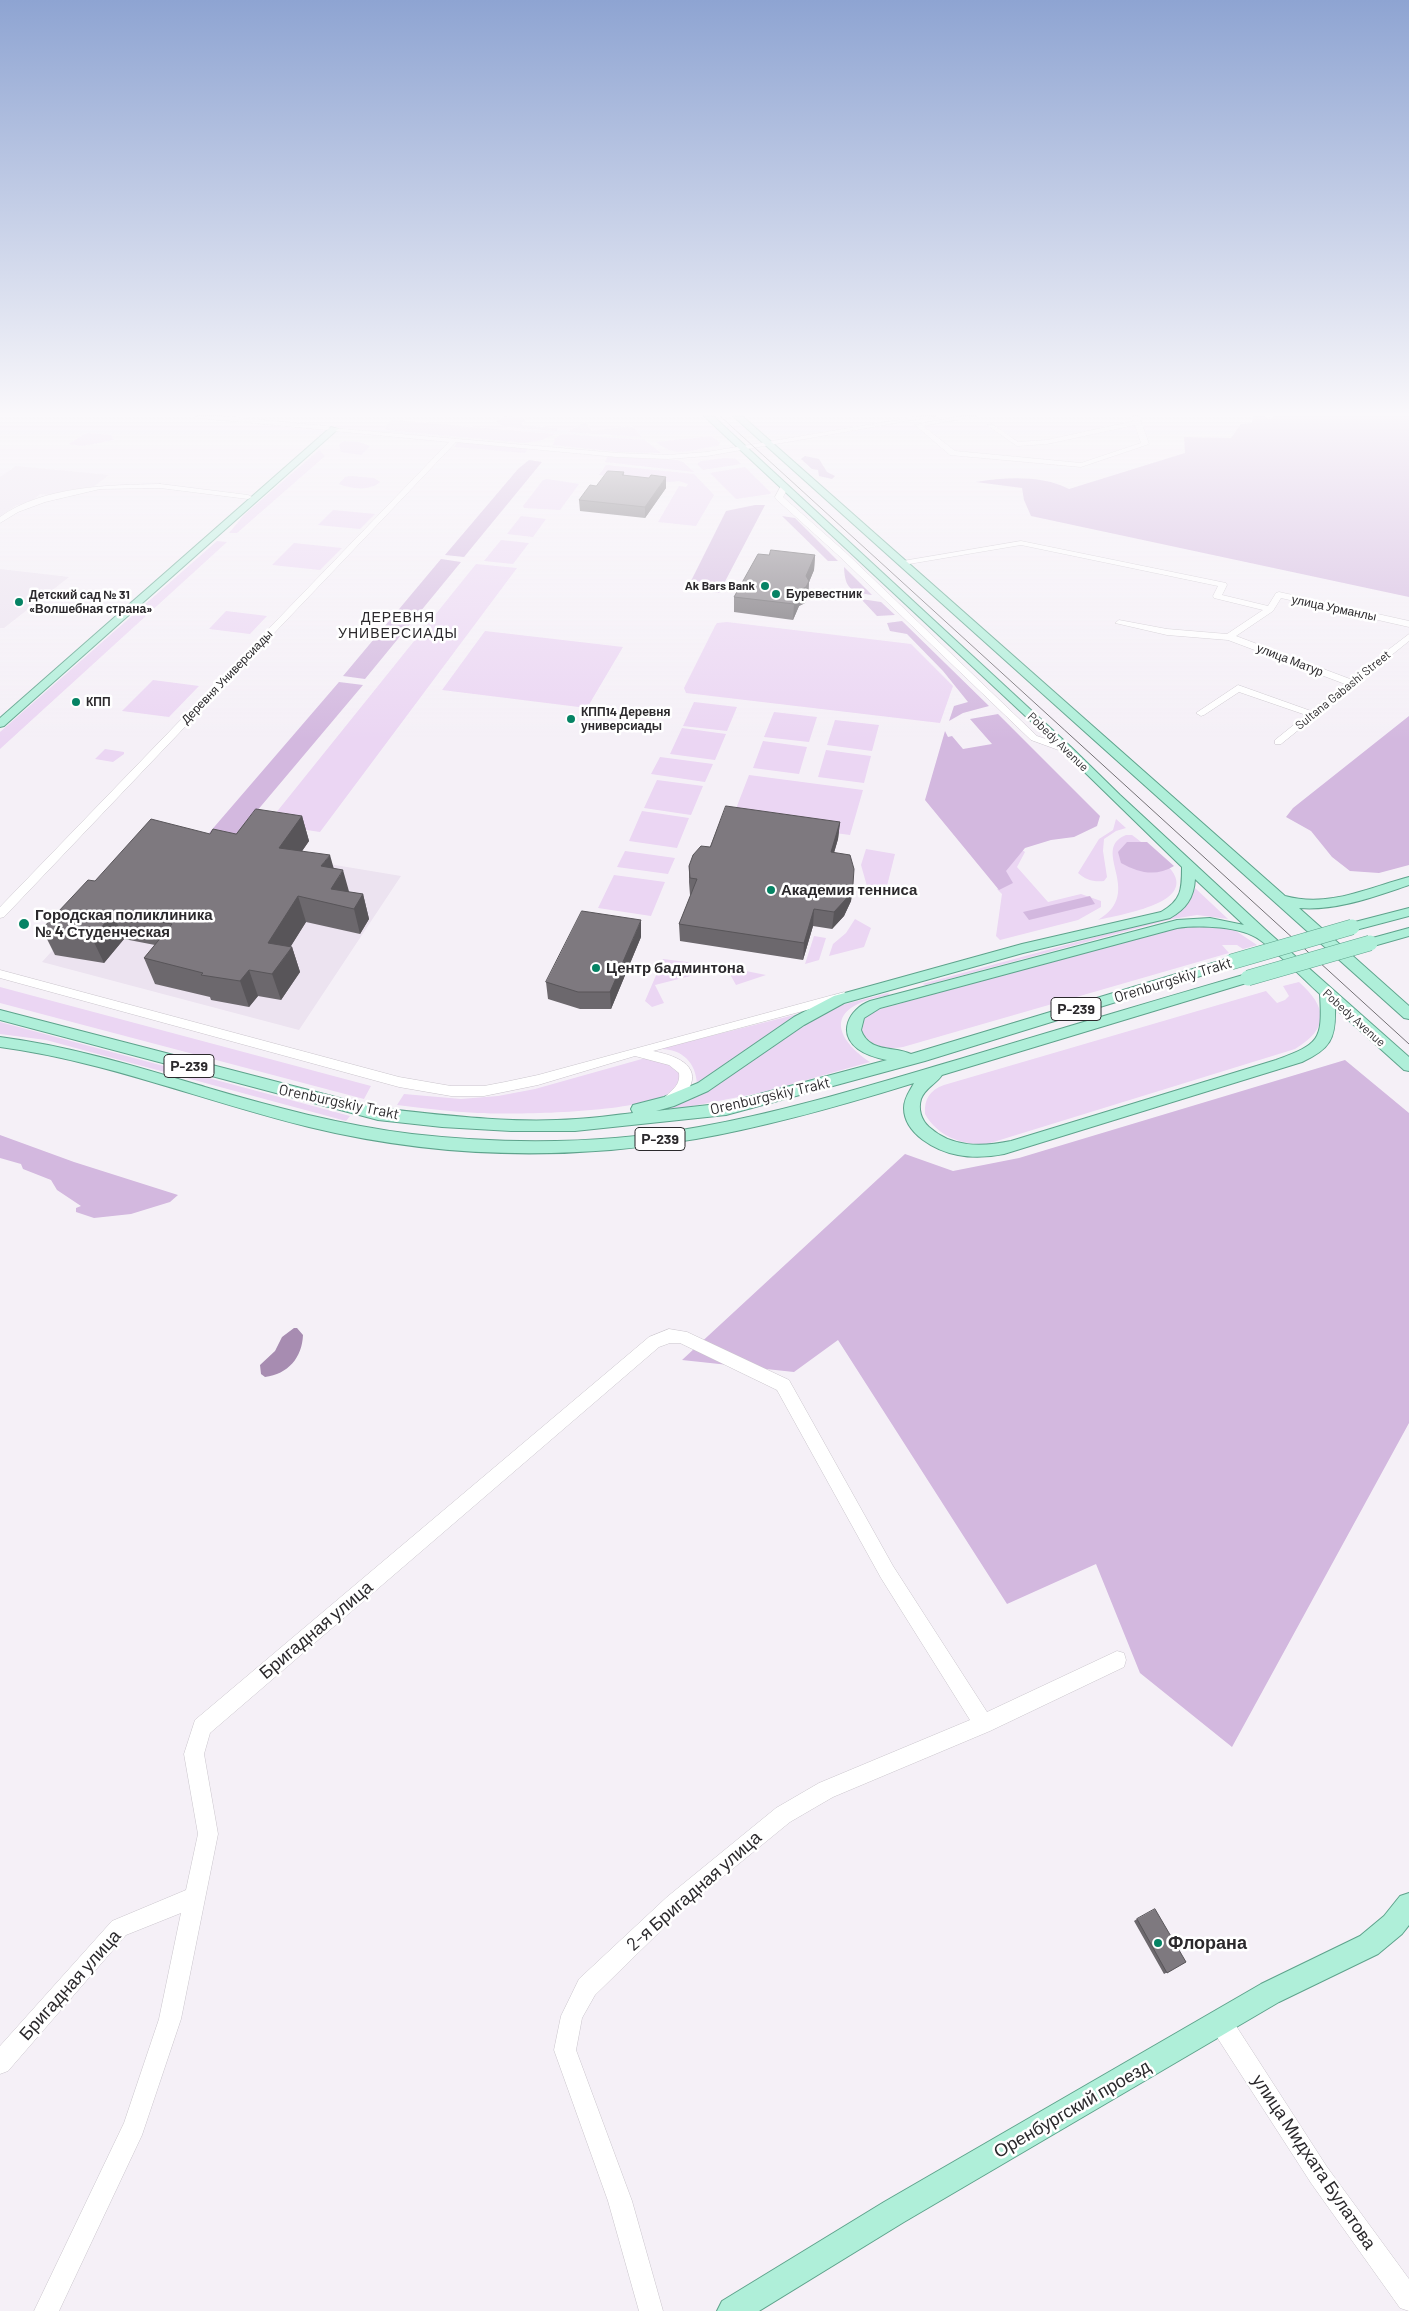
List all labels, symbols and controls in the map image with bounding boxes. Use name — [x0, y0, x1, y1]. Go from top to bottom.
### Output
place label: Ak Bars Bank — [685, 579, 755, 593]
marker: Ak Bars Bank — [759, 580, 771, 592]
place label: Буревестник — [786, 587, 862, 601]
place label: Детский сад № 31 «Волшебная страна» — [29, 588, 152, 616]
marker: Буревестник — [770, 588, 782, 600]
street label: улица Урманлы — [1290, 592, 1378, 624]
marker: Детский сад № 31 «Волшебная страна» — [13, 596, 25, 608]
district label: ДЕРЕВНЯ УНИВЕРСИАДЫ — [337, 609, 459, 642]
street label: Деревня Универсиады — [178, 627, 276, 727]
street label: улица Матур — [1255, 641, 1325, 679]
street label: Sultana Gabashi Street — [1293, 647, 1393, 733]
place label: КПП — [86, 695, 111, 709]
marker: КПП — [70, 696, 82, 708]
place label: КПП14 Деревня универсиады — [581, 705, 670, 733]
street label: Pobedy Avenue — [1025, 709, 1091, 775]
marker: КПП14 Деревня универсиады — [565, 713, 577, 725]
place label: Академия тенниса — [781, 881, 917, 899]
marker: Академия тенниса — [765, 884, 777, 896]
place label: Городская поликлиника № 4 Студенческая — [35, 906, 212, 941]
marker: Городская поликлиника № 4 Студенческая — [17, 917, 31, 931]
street label: Orenburgskiy Trakt — [1112, 953, 1234, 1007]
place label: Центр бадминтона — [606, 959, 744, 977]
marker: Центр бадминтона — [590, 962, 602, 974]
street label: Pobedy Avenue — [1320, 986, 1388, 1050]
road number: Р-239 — [1051, 998, 1101, 1021]
road number: Р-239 — [164, 1054, 214, 1078]
street label: Orenburgskiy Trakt — [708, 1073, 832, 1119]
street label: Orenburgskiy Trakt — [277, 1080, 401, 1124]
road number: Р-239 — [635, 1128, 685, 1150]
street label: Бригадная улица — [255, 1576, 377, 1684]
street label: 2-я Бригадная улица — [622, 1827, 766, 1955]
street label: Бригадная улица — [15, 1925, 125, 2045]
place label: Флорана — [1168, 1932, 1247, 1954]
marker: Флорана — [1152, 1937, 1164, 1949]
street label: Оренбургский проезд — [990, 2055, 1154, 2163]
street label: улица Мидхата Булатова — [1247, 2070, 1381, 2254]

